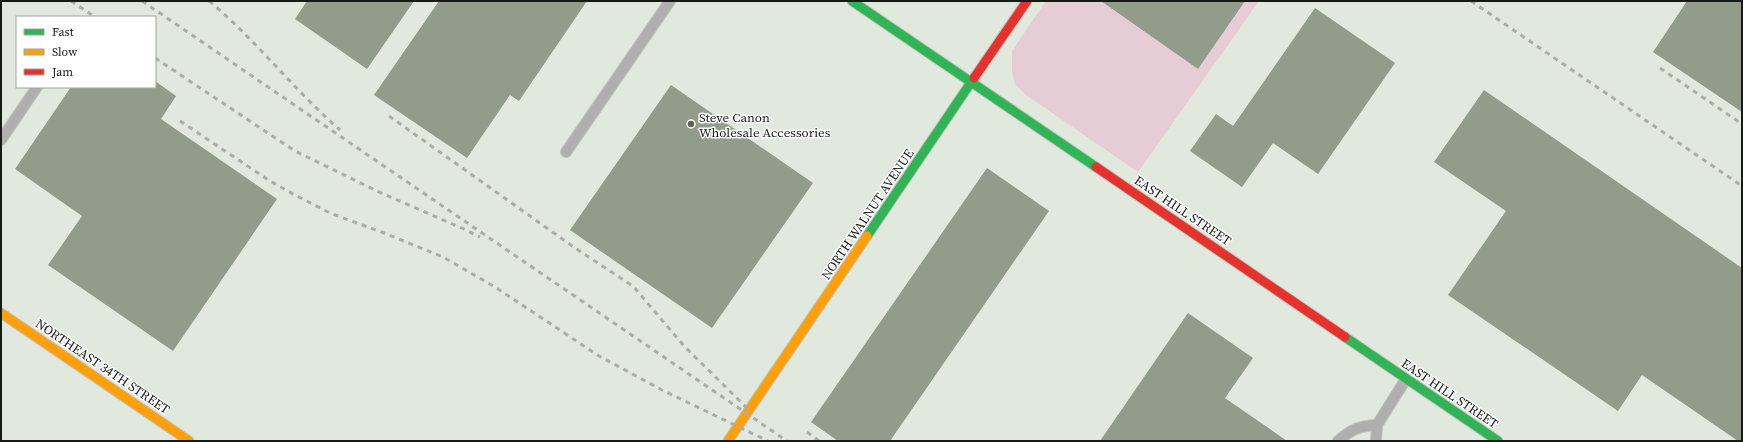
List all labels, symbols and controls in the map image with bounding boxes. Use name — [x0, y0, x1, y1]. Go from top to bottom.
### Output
legend — [16, 16, 156, 88]
text: Fast — [52, 24, 74, 40]
text: Slow — [52, 44, 78, 60]
text: Jam — [51, 64, 73, 80]
place label: Steve Canon Wholesale Accessories — [699, 109, 831, 141]
marker: Steve Canon Wholesale Accessories — [686, 119, 696, 129]
street label: NORTH WALNUT AVENUE — [817, 146, 918, 283]
street label: EAST HILL STREET — [1131, 172, 1235, 249]
street label: NORTHEAST 34TH STREET — [32, 315, 173, 418]
street label: EAST HILL STREET — [1398, 355, 1502, 432]

